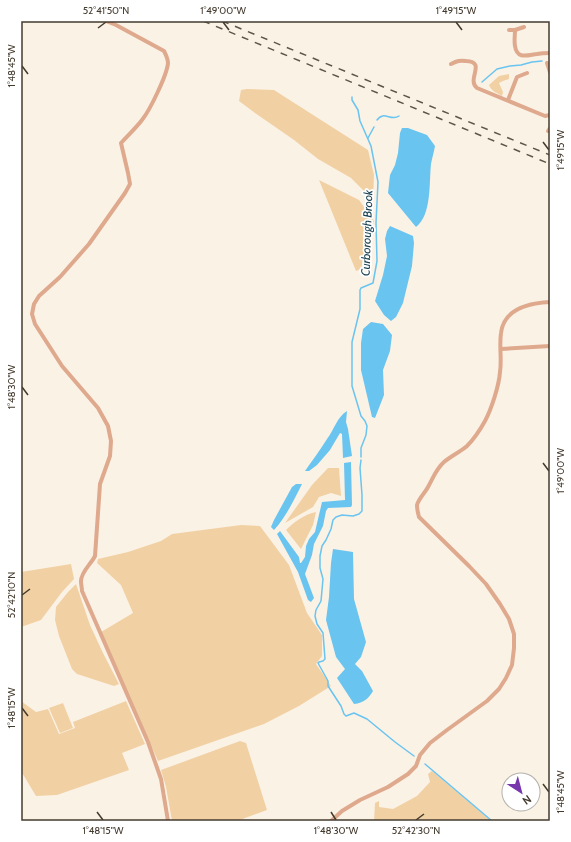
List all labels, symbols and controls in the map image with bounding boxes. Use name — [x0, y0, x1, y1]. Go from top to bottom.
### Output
text: 52°41'50"N — [83, 4, 129, 17]
text: 1°49'00"W — [200, 4, 246, 17]
text: 1°49'15"W — [436, 4, 477, 17]
text: 1°48'45"W — [5, 44, 18, 88]
text: 1°49'15"W — [554, 129, 567, 170]
water label: Curborough Brook — [358, 189, 376, 276]
text: 1°48'30"W — [5, 364, 18, 409]
text: 1°49'00"W — [554, 448, 567, 494]
text: 52°42'10"N — [5, 572, 18, 618]
text: 1°48'15"W — [5, 687, 18, 728]
text: 1°48'45"W — [554, 770, 567, 814]
north arrow — [501, 772, 541, 812]
text: N — [520, 792, 534, 808]
text: 1°48'15"W — [83, 824, 124, 837]
text: 1°48'30"W — [314, 824, 359, 837]
text: 52°42'30"N — [392, 824, 440, 837]

